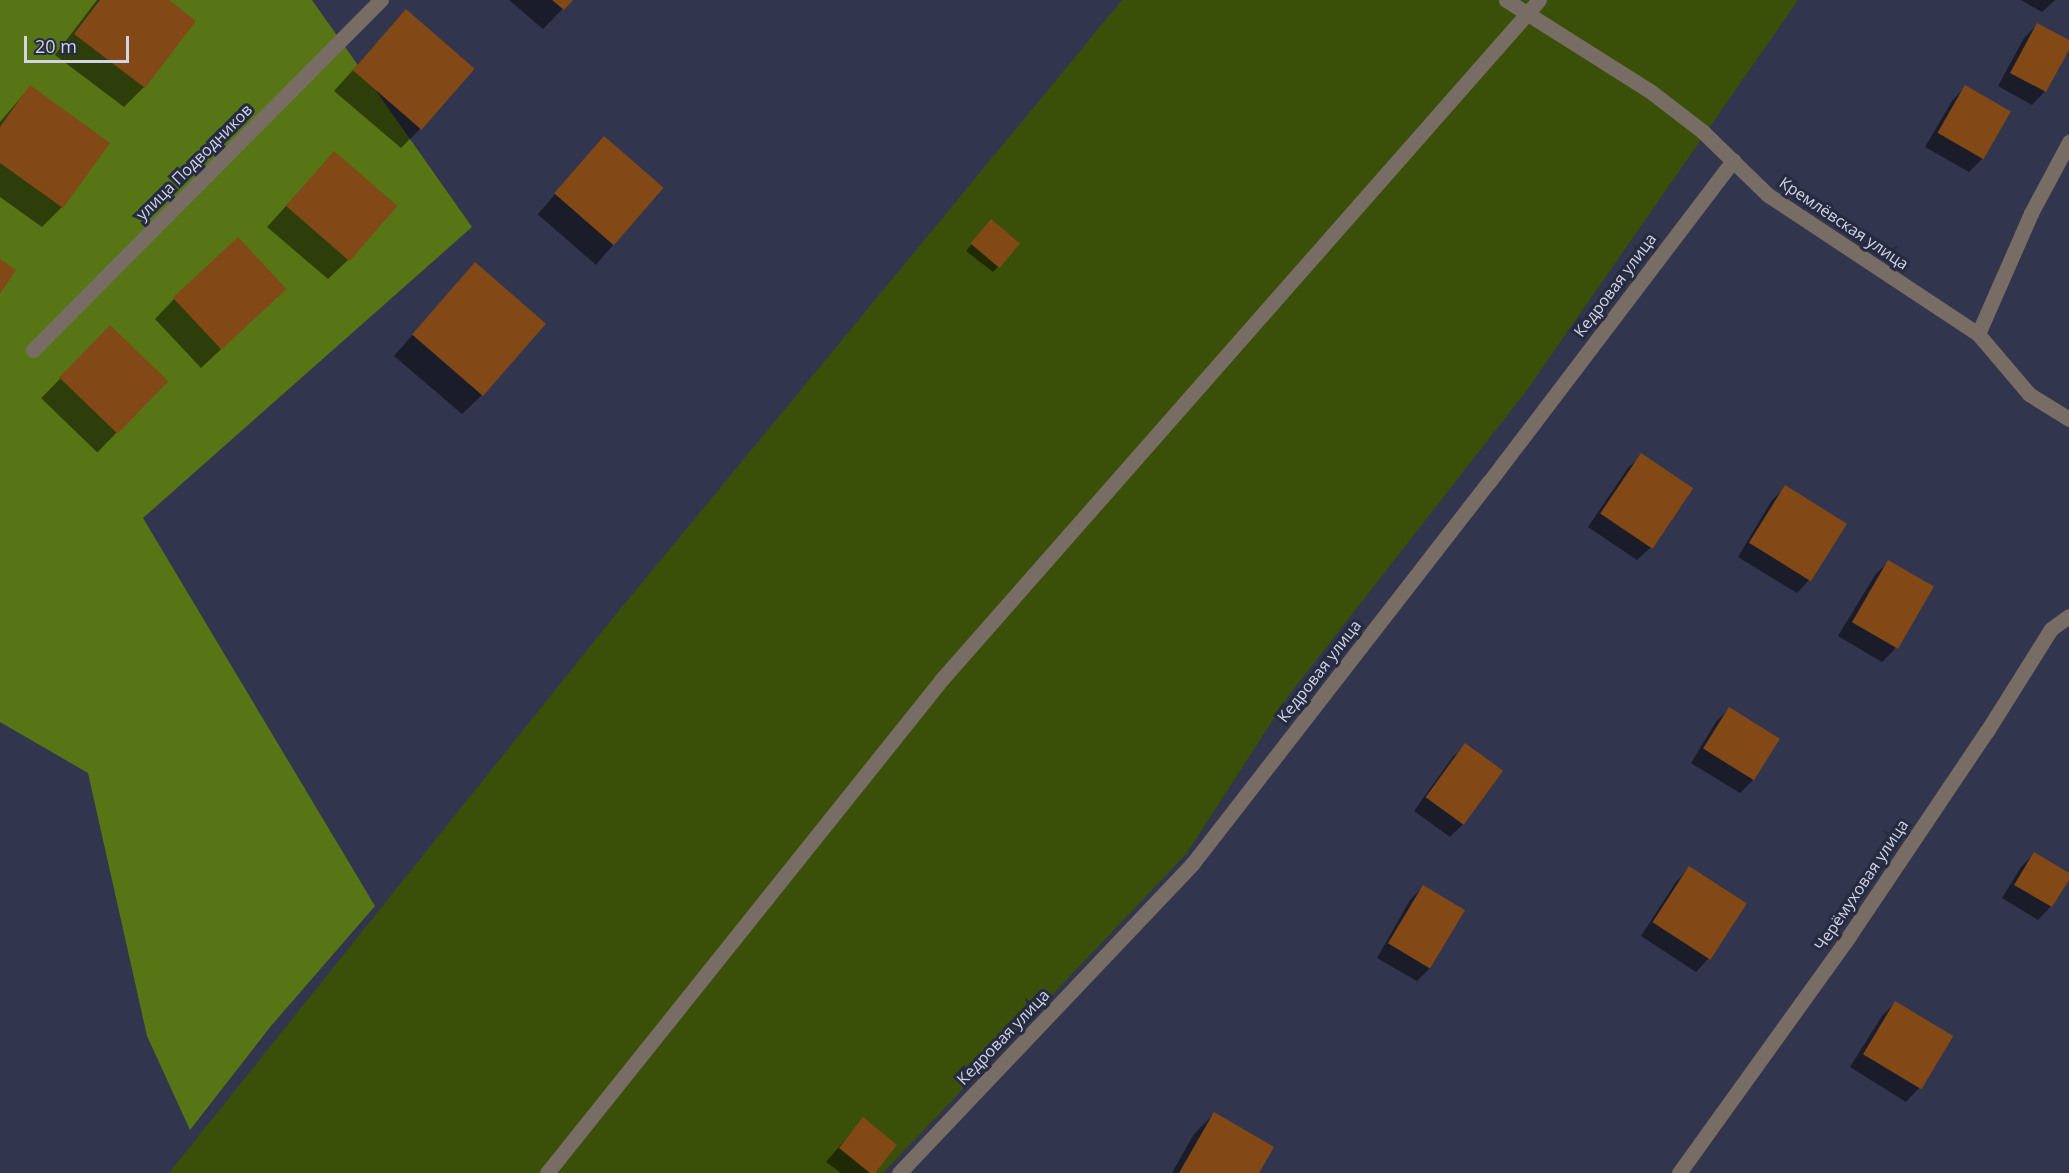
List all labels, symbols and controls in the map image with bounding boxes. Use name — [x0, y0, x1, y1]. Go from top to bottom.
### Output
scale bar — [27, 24, 132, 62]
text: 20 m — [35, 34, 77, 58]
street label: улица Подводников — [132, 100, 256, 224]
street label: Кремлёвская улица — [1776, 173, 1912, 273]
street label: Кедровая улица — [1570, 229, 1660, 341]
street label: Кедровая улица — [1273, 616, 1365, 726]
street label: Черёмуховая улица — [1810, 816, 1912, 954]
street label: Кедровая улица — [953, 985, 1053, 1089]

